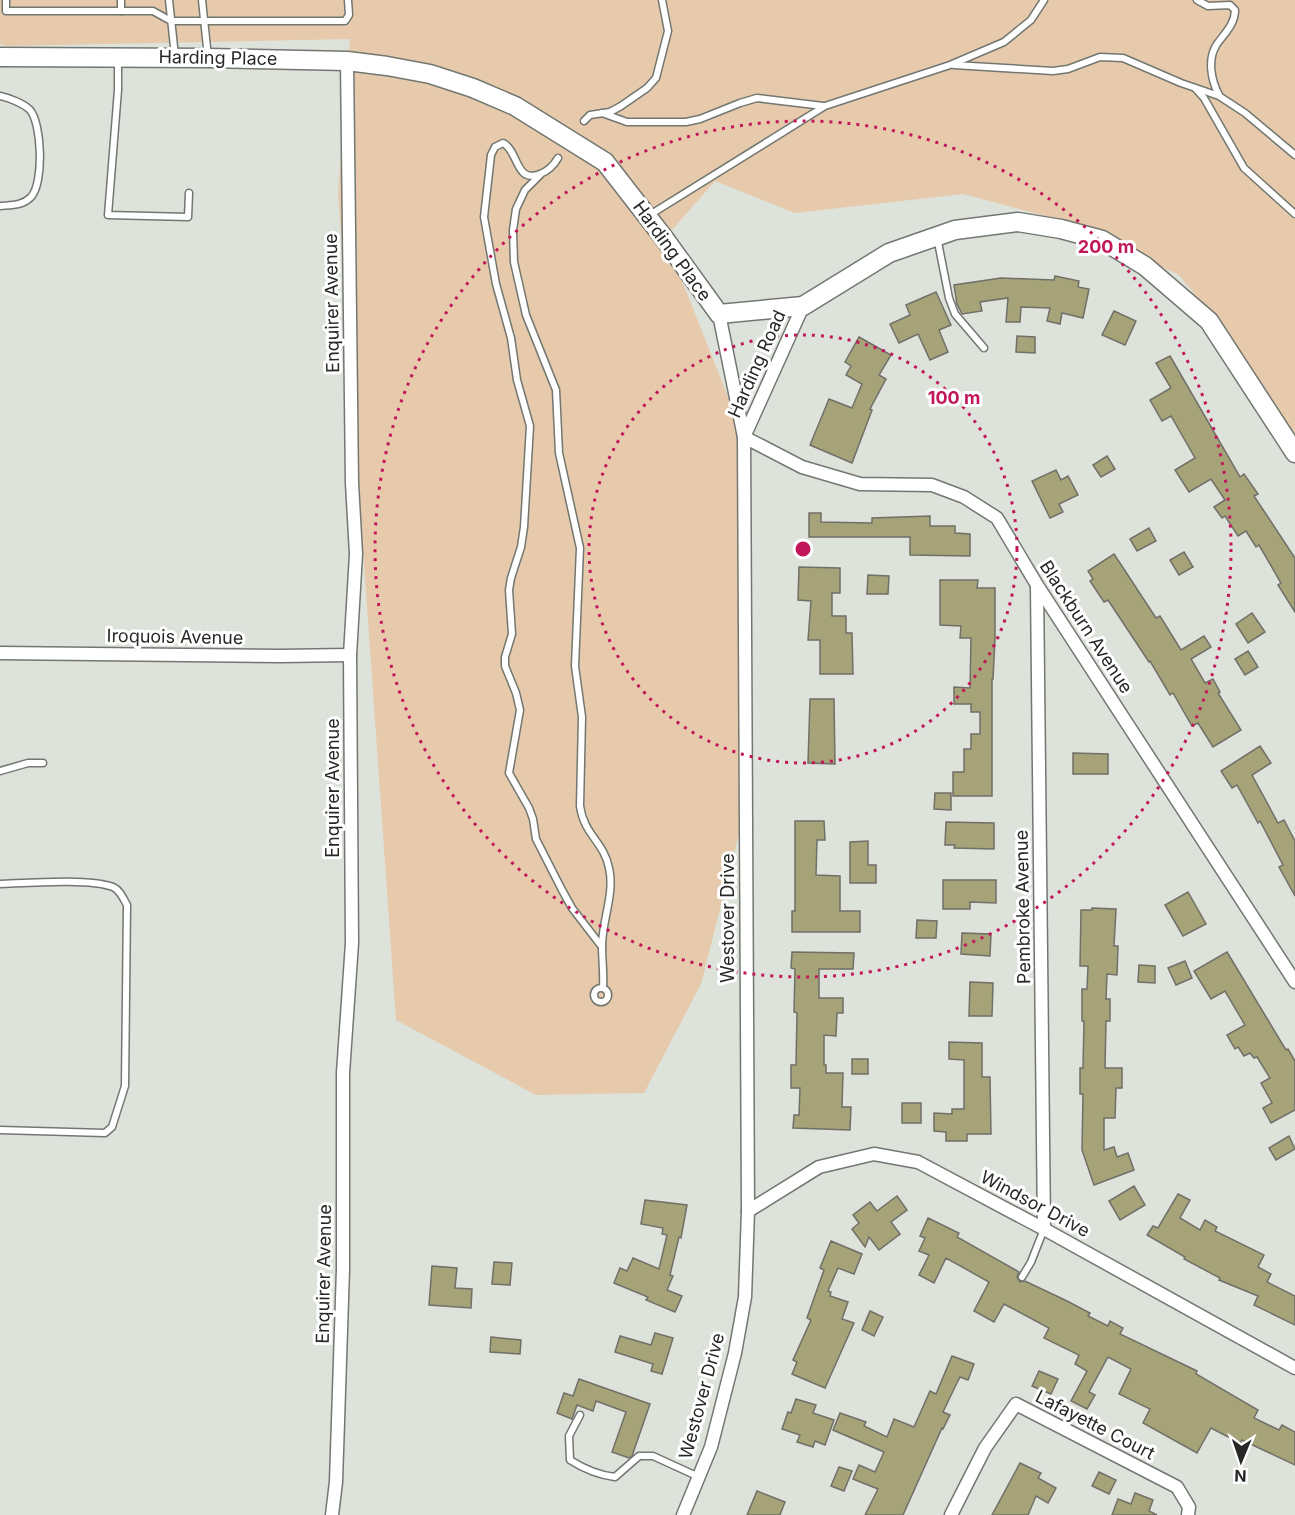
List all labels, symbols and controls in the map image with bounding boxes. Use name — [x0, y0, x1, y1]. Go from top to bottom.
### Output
street label: Harding Place — [158, 46, 278, 69]
street label: Harding Place — [629, 196, 716, 305]
street label: Enquirer Avenue — [320, 233, 343, 373]
text: 200 m — [1078, 236, 1134, 257]
street label: Harding Road — [723, 307, 790, 421]
text: 100 m — [928, 387, 980, 408]
centre of rings — [793, 539, 813, 559]
street label: Blackburn Avenue — [1036, 556, 1137, 697]
street label: Iroquois Avenue — [106, 625, 244, 648]
street label: Enquirer Avenue — [322, 718, 343, 858]
street label: Pembroke Avenue — [1011, 830, 1034, 984]
street label: Westover Drive — [717, 853, 738, 983]
street label: Windsor Drive — [977, 1166, 1093, 1241]
street label: Enquirer Avenue — [312, 1204, 335, 1344]
street label: Westover Drive — [675, 1330, 728, 1461]
street label: Lafayette Court — [1032, 1385, 1158, 1464]
north arrow — [1211, 1431, 1271, 1491]
text: N — [1234, 1466, 1247, 1486]

